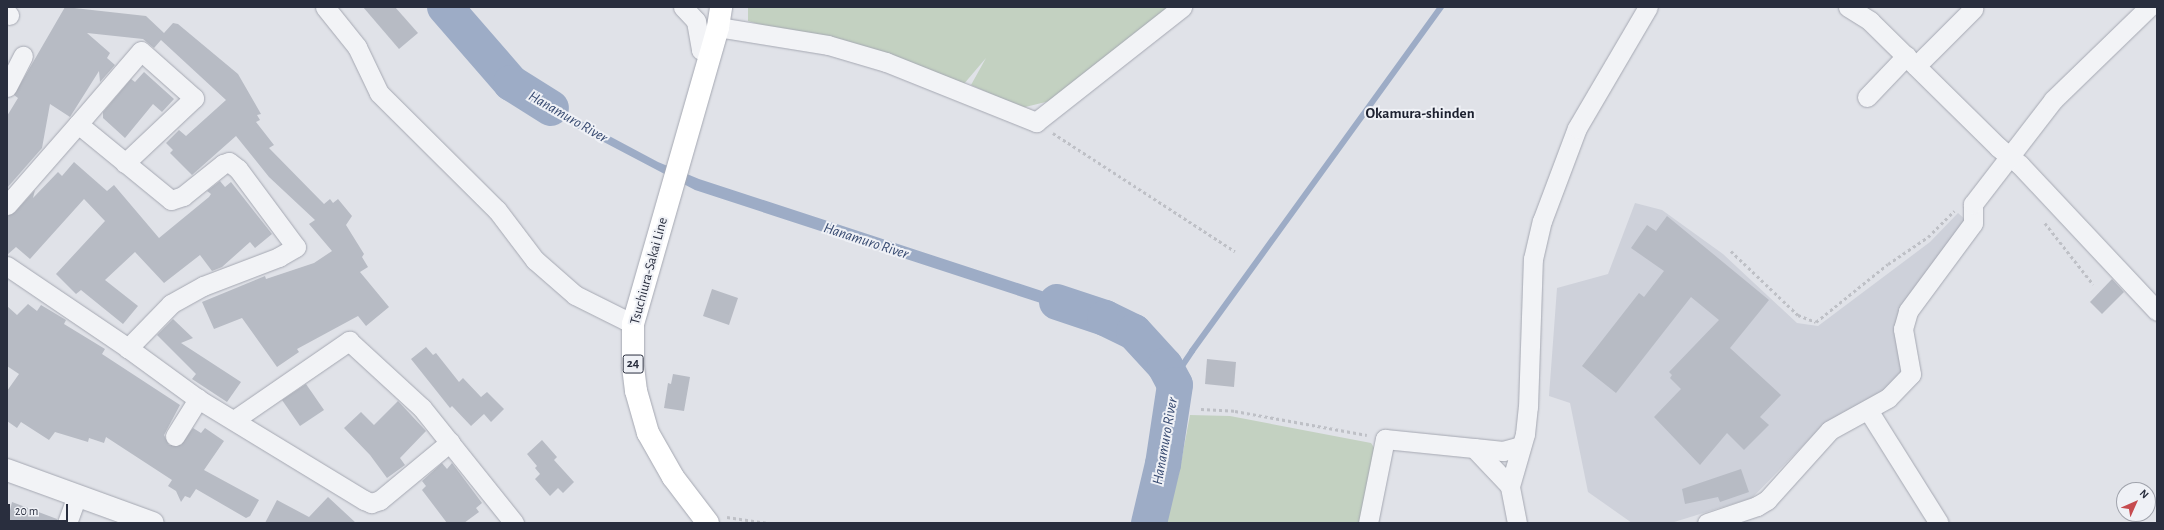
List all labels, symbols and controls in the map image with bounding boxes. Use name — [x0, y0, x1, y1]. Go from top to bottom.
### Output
water label: Hanamuro River — [525, 87, 611, 147]
district label: Okamura-shinden — [1365, 105, 1475, 123]
street label: Tsuchiura-Sakai Line — [627, 216, 671, 326]
water label: Hanamuro River — [821, 219, 911, 263]
road number: 24 — [622, 353, 644, 375]
water label: Hanamuro River — [1148, 396, 1182, 486]
north arrow — [2116, 482, 2156, 522]
text: N — [2138, 487, 2151, 500]
scale bar — [10, 496, 70, 522]
text: 20 m — [15, 505, 38, 517]

